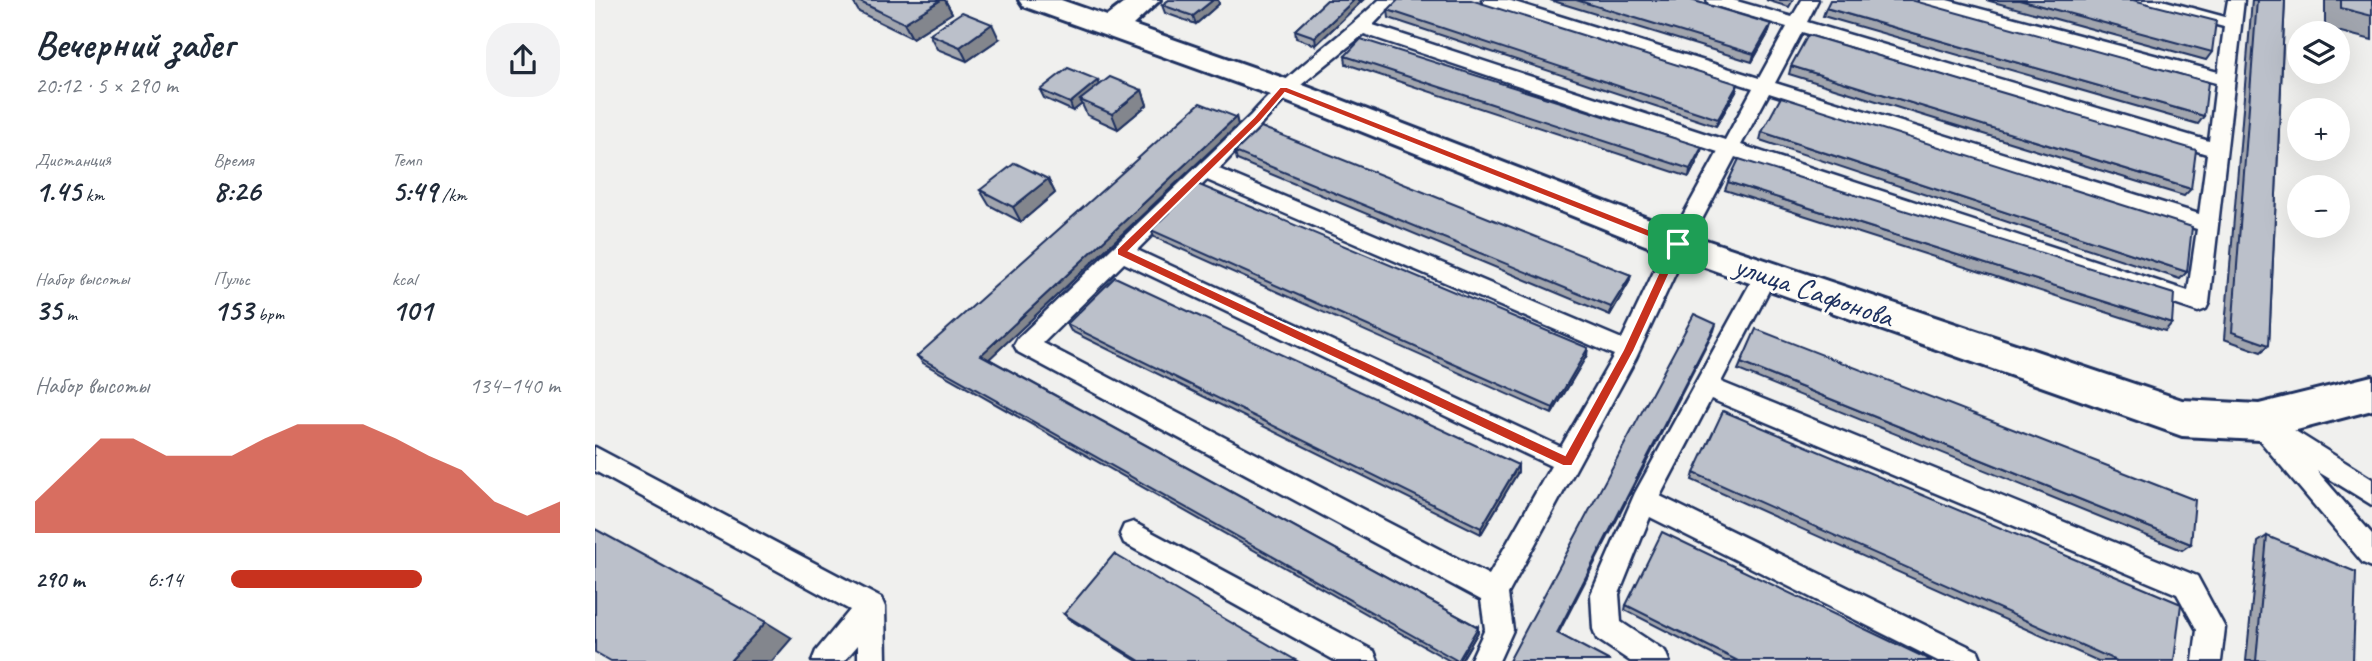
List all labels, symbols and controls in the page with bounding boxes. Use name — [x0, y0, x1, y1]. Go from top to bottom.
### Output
text: Вечерний забег — [35, 21, 234, 68]
map controls — [2287, 21, 2350, 238]
button: layers — [2287, 21, 2350, 84]
button: share — [486, 23, 560, 97]
text: 20:12 · 5 × 290 m — [35, 71, 178, 100]
button: + — [2287, 98, 2350, 161]
text: Дистанция — [35, 148, 111, 172]
text: Время — [213, 148, 253, 172]
text: Темп — [392, 148, 422, 172]
text: 1.45 — [35, 172, 81, 210]
text: 8:26 — [213, 172, 260, 210]
text: 5:49 — [392, 172, 437, 210]
button: − — [2287, 175, 2350, 238]
text: km — [81, 183, 104, 207]
text: /km — [437, 183, 467, 207]
pin — [1648, 214, 1708, 274]
icon: arrive — [1659, 225, 1697, 263]
street label: улица Сафонова — [1728, 245, 1900, 336]
text: Набор высоты — [35, 267, 129, 291]
text: Пульс — [213, 267, 250, 291]
text: kcal — [392, 267, 417, 291]
text: 35 — [35, 291, 62, 329]
text: 153 — [213, 291, 253, 329]
text: 101 — [392, 291, 432, 329]
text: m — [62, 302, 77, 326]
text: bpm — [253, 302, 284, 326]
text: Набор высоты — [35, 371, 149, 400]
text: 134–140 m — [469, 371, 560, 400]
text: 290 m — [35, 565, 84, 594]
text: 6:14 — [147, 565, 183, 594]

